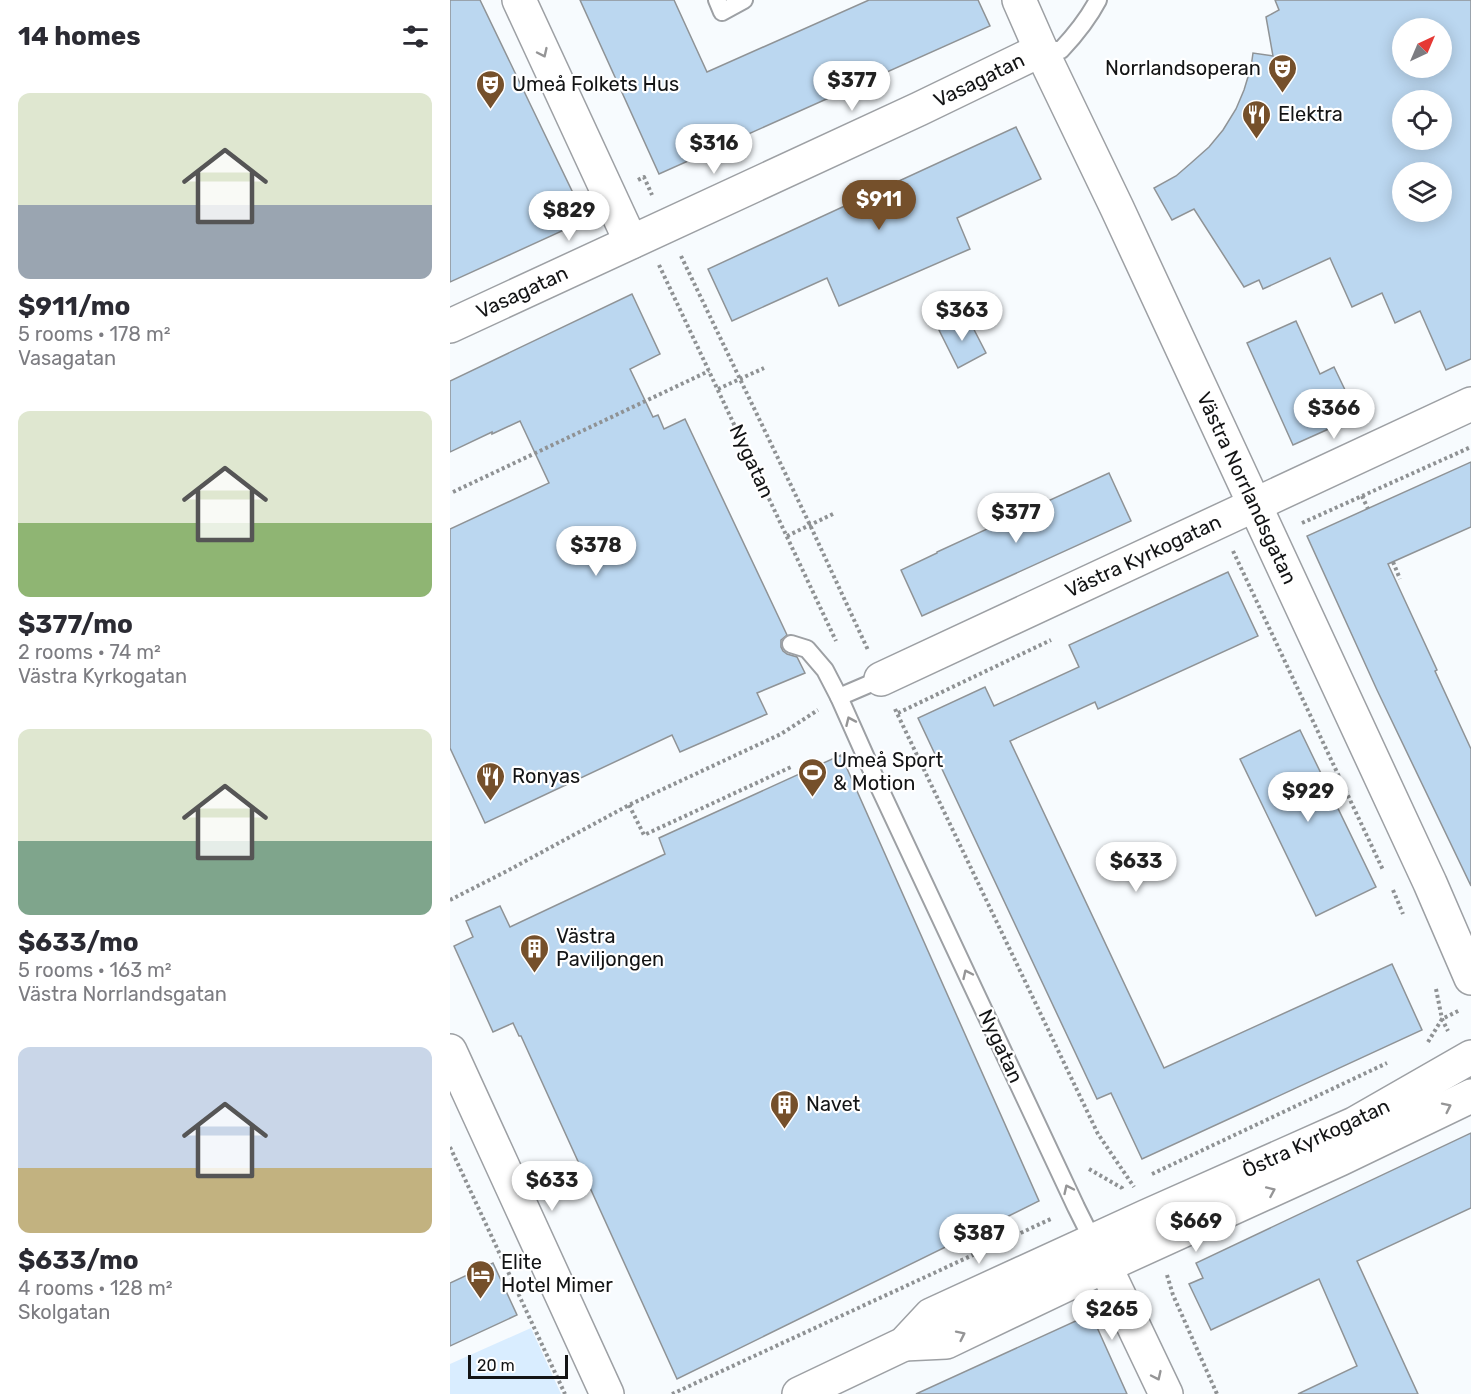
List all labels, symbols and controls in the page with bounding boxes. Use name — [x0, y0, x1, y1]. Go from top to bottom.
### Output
north arrow — [1392, 18, 1452, 78]
map controls — [1392, 18, 1452, 222]
icon: filters — [399, 20, 432, 53]
text: 14 homes — [18, 21, 141, 52]
one-way arrow — [536, 46, 548, 57]
street label: Vasagatan — [930, 48, 1028, 112]
theatre icon: Norrlandsoperan — [1266, 52, 1298, 94]
place label: Norrlandsoperan — [1105, 56, 1261, 80]
pin: $377 — [816, 61, 888, 112]
theatre icon: Umeå Folkets Hus — [475, 68, 507, 110]
text: $377 — [827, 68, 877, 92]
place label: Umeå Folkets Hus — [512, 72, 679, 96]
button: locate — [1392, 90, 1452, 150]
restaurant icon: Elektra — [1241, 98, 1273, 140]
place label: Elektra — [1278, 102, 1343, 126]
pin: $316 — [678, 124, 750, 175]
text: $316 — [689, 131, 739, 155]
icon: home — [171, 132, 279, 240]
button: layers — [1392, 162, 1452, 222]
pin: $911 — [843, 180, 915, 231]
text: $911 — [856, 187, 902, 211]
pin: $829 — [533, 191, 605, 242]
text: $829 — [543, 198, 595, 222]
street label: Vasagatan — [472, 260, 572, 324]
text: $911/mo — [18, 291, 130, 322]
pin: $363 — [926, 291, 998, 342]
text: $363 — [936, 298, 988, 322]
text: 5 rooms · 178 m² — [18, 322, 171, 346]
text: Vasagatan — [18, 346, 116, 370]
street label: Västra Norrlandsgatan — [1192, 388, 1302, 588]
pin: $366 — [1298, 389, 1370, 440]
text: $366 — [1308, 396, 1360, 420]
street label: Nygatan — [725, 420, 779, 502]
icon: home — [171, 450, 279, 558]
pin: $377 — [980, 493, 1052, 544]
text: $377 — [991, 500, 1041, 524]
street label: Västra Kyrkogatan — [1061, 509, 1225, 603]
pin: $378 — [560, 526, 632, 577]
text: $378 — [570, 533, 622, 557]
text: $377/mo — [18, 609, 133, 640]
text: 2 rooms · 74 m² — [18, 640, 161, 664]
text: Västra Kyrkogatan — [18, 664, 187, 688]
one-way arrow — [845, 716, 857, 727]
place label: Umeå Sport & Motion — [833, 748, 943, 795]
sports icon: Umeå Sport & Motion — [796, 756, 828, 798]
restaurant icon: Ronyas — [475, 760, 507, 802]
place label: Ronyas — [512, 764, 580, 788]
icon: home — [171, 768, 279, 876]
pin: $929 — [1272, 772, 1344, 823]
text: $929 — [1282, 779, 1334, 803]
pin: $633 — [1100, 842, 1172, 893]
text: $633 — [1110, 849, 1162, 873]
place label: Västra Paviljongen — [556, 924, 664, 971]
text: $633/mo — [18, 927, 139, 958]
building icon: Västra Paviljongen — [519, 932, 551, 974]
text: 5 rooms · 163 m² — [18, 958, 172, 982]
one-way arrow — [963, 970, 975, 981]
text: Västra Norrlandsgatan — [18, 982, 227, 1006]
street label: Nygatan — [974, 1005, 1028, 1087]
icon: home — [171, 1086, 279, 1194]
building icon: Navet — [769, 1088, 801, 1130]
place label: Navet — [806, 1092, 861, 1116]
street label: Östra Kyrkogatan — [1239, 1093, 1393, 1183]
one-way arrow — [1441, 1103, 1452, 1115]
pin: $633 — [516, 1161, 588, 1212]
text: $633 — [526, 1168, 578, 1192]
one-way arrow — [1063, 1184, 1075, 1195]
one-way arrow — [1264, 1186, 1275, 1198]
pin: $669 — [1160, 1202, 1232, 1253]
text: $669 — [1170, 1209, 1222, 1233]
pin: $387 — [943, 1214, 1015, 1265]
text: $387 — [953, 1221, 1005, 1245]
text: $633/mo — [18, 1245, 139, 1276]
place label: Elite Hotel Mimer — [501, 1250, 613, 1297]
hotel icon: Elite Hotel Mimer — [464, 1258, 496, 1300]
text: 4 rooms · 128 m² — [18, 1276, 173, 1300]
pin: $265 — [1076, 1290, 1148, 1341]
text: $265 — [1086, 1297, 1138, 1321]
text: Skolgatan — [18, 1300, 110, 1324]
one-way arrow — [954, 1330, 965, 1342]
scale bar — [468, 1352, 568, 1380]
text: 20 m — [477, 1356, 515, 1375]
one-way arrow — [1150, 1369, 1162, 1380]

